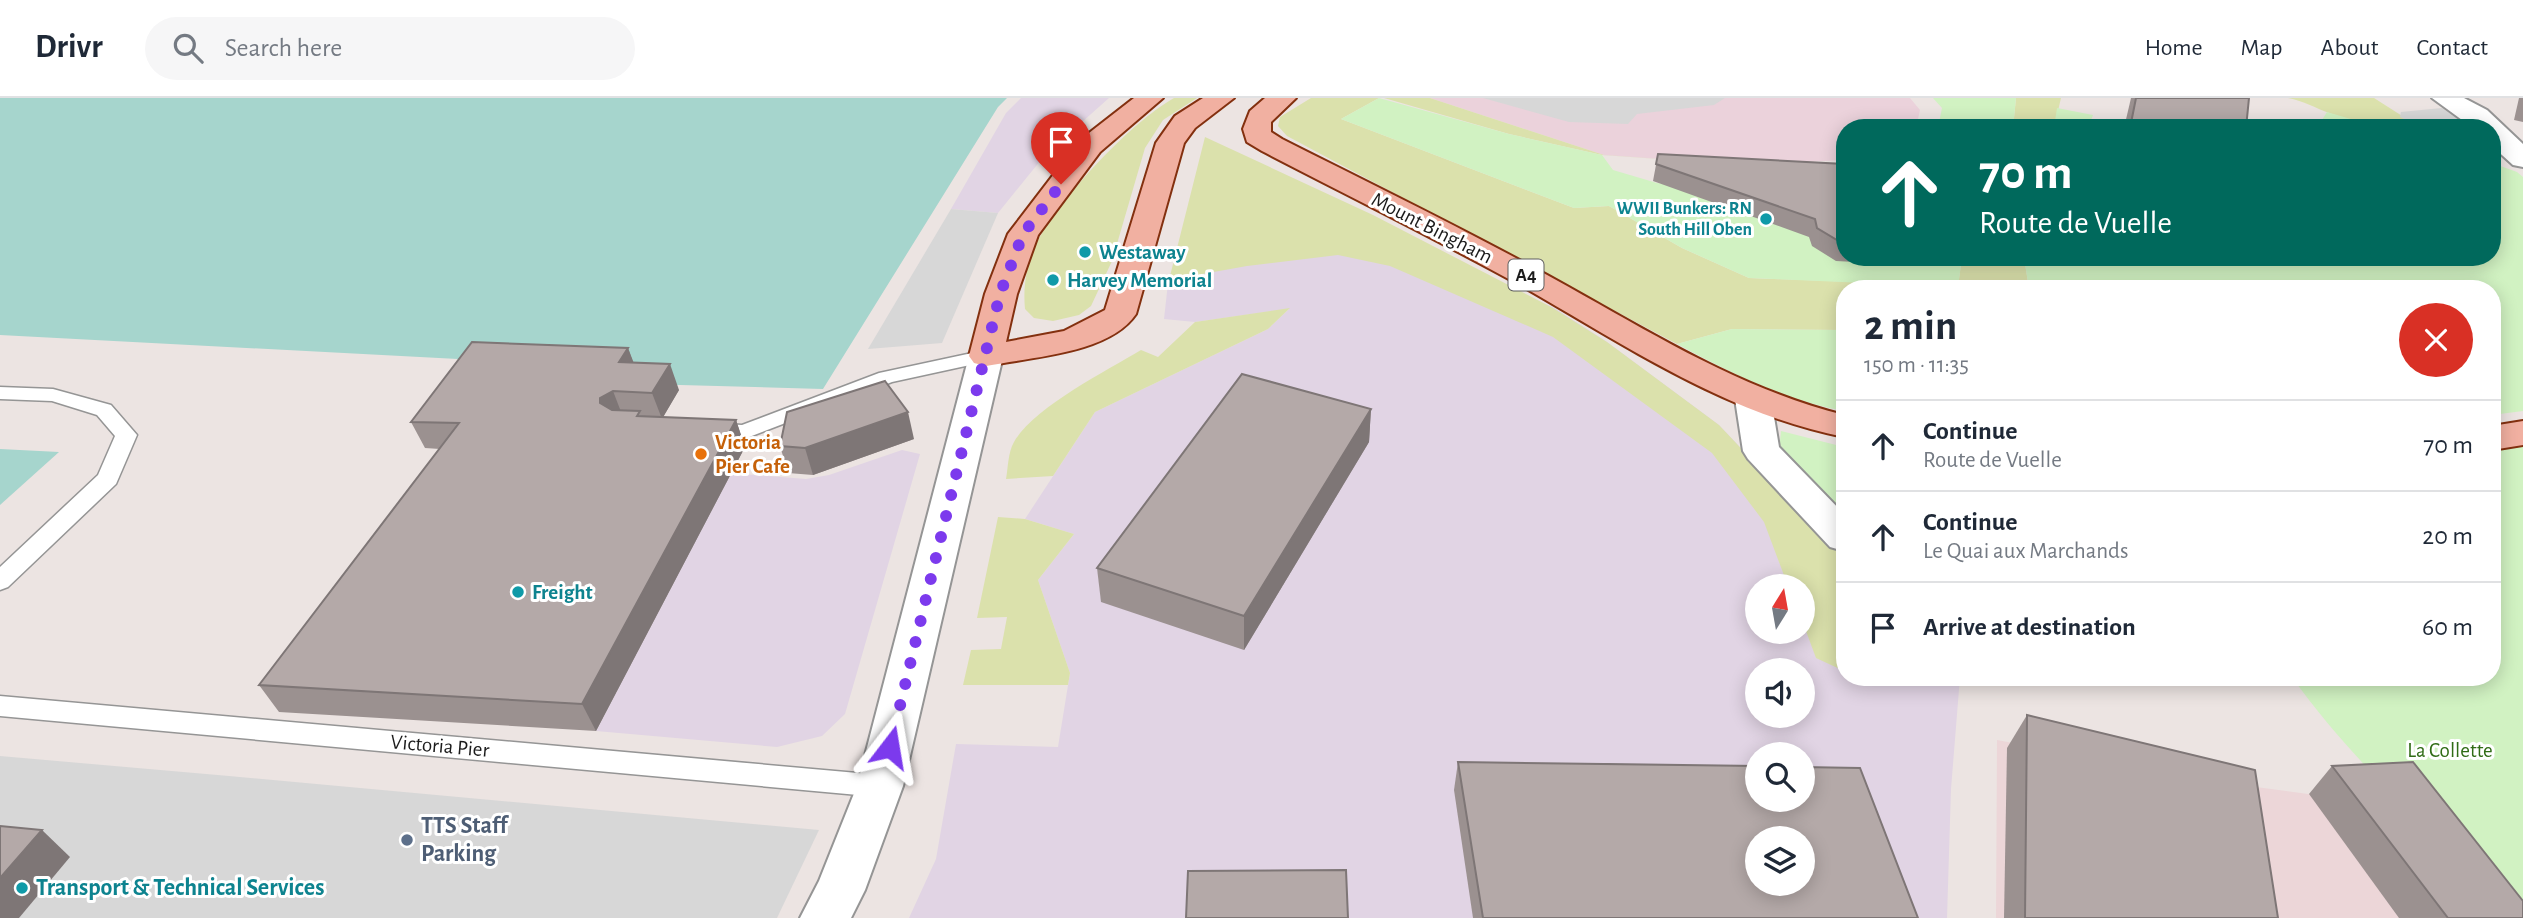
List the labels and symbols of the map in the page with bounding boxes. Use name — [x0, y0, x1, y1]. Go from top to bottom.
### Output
pin — [1031, 112, 1091, 184]
street label: Mount Bingham — [1368, 189, 1496, 267]
place label: WWII Bunkers: RN South Hill Oben — [1617, 200, 1752, 239]
marker: WWII Bunkers: RN South Hill Oben — [1758, 211, 1774, 227]
place label: Westaway — [1099, 242, 1186, 263]
marker: Westaway — [1077, 244, 1093, 260]
road number: A4 — [1508, 260, 1544, 290]
place label: Harvey Memorial — [1067, 270, 1212, 291]
marker: Harvey Memorial — [1045, 272, 1061, 288]
place label: Victoria Pier Cafe — [715, 432, 790, 477]
marker: Victoria Pier Cafe — [693, 446, 709, 462]
north arrow — [1745, 574, 1815, 644]
place label: Freight — [532, 582, 593, 603]
marker: Freight — [510, 584, 526, 600]
position arrow — [853, 710, 927, 784]
street label: Victoria Pier — [390, 731, 490, 761]
park label: La Collette — [2407, 740, 2493, 761]
place label: TTS Staff Parking — [421, 814, 510, 866]
marker: TTS Staff Parking — [399, 832, 415, 848]
place label: Transport & Technical Services — [36, 876, 324, 900]
marker: Transport & Technical Services — [14, 880, 30, 896]

